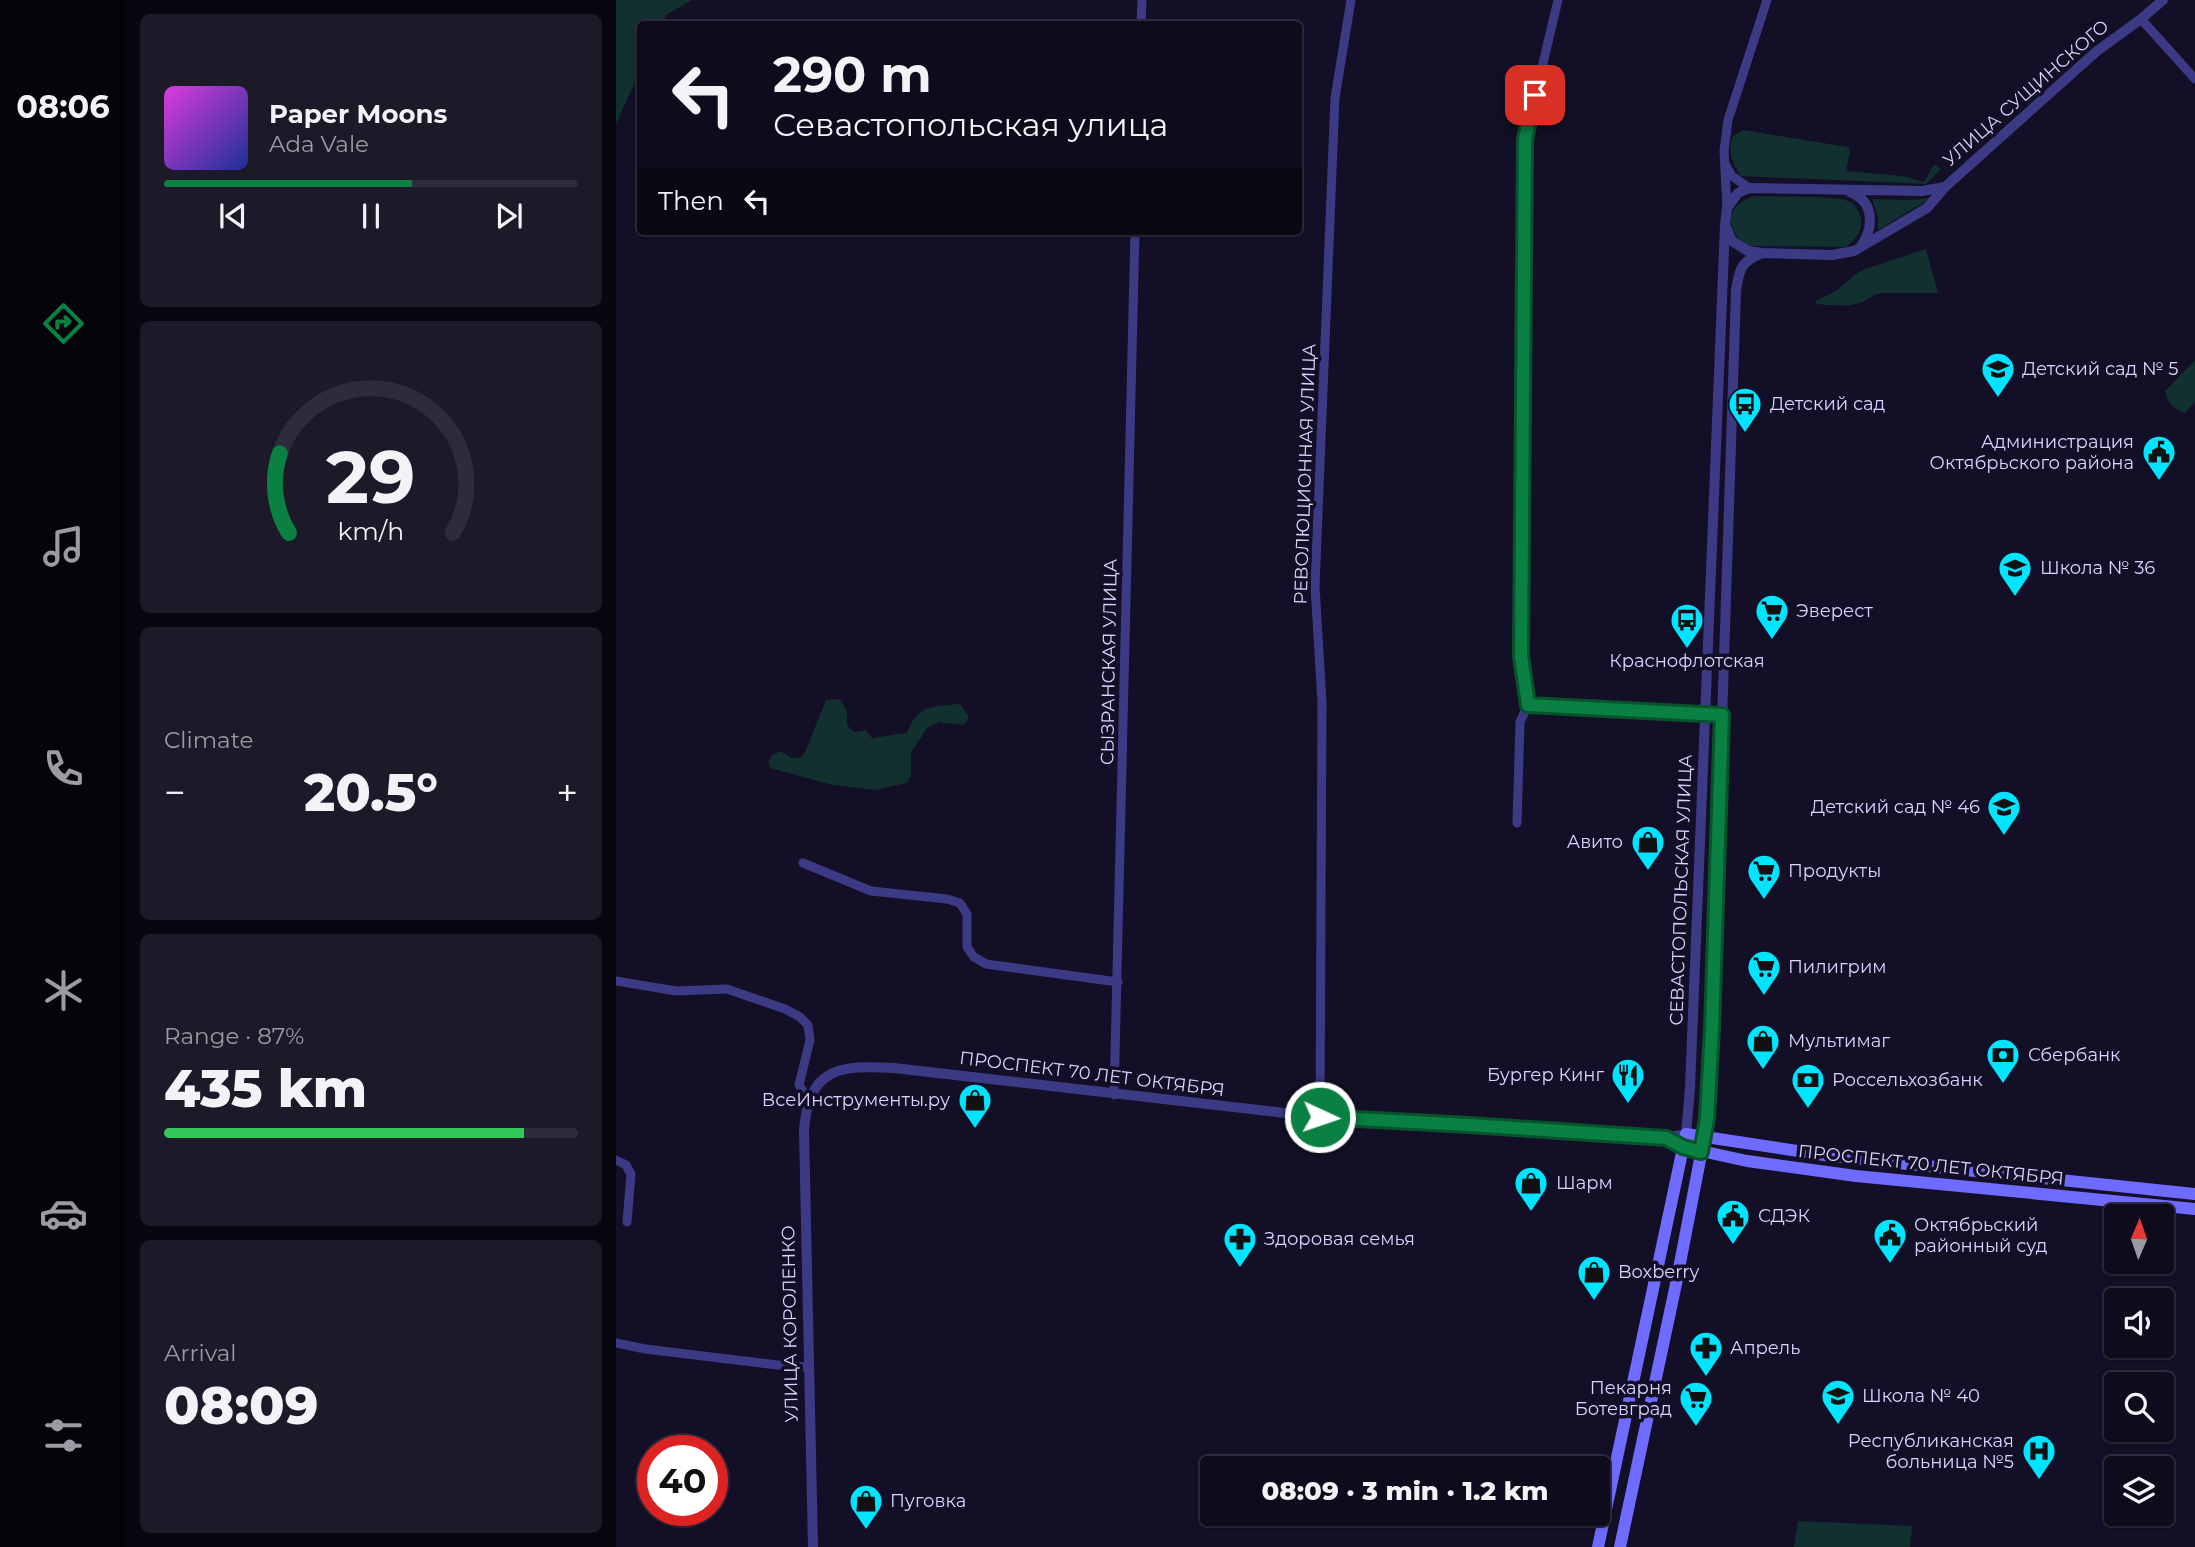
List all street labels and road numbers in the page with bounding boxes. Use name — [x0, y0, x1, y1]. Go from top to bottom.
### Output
street label: УЛИЦА СУЩИНСКОГО — [1939, 15, 2113, 171]
street label: РЕВОЛЮЦИОННАЯ УЛИЦА — [1289, 343, 1321, 605]
street label: СЫЗРАНСКАЯ УЛИЦА — [1096, 558, 1122, 765]
street label: СЕВАСТОПОЛЬСКАЯ УЛИЦА — [1665, 754, 1697, 1026]
street label: ПРОСПЕКТ 70 ЛЕТ ОКТЯБРЯ — [958, 1047, 1226, 1101]
street label: ПРОСПЕКТ 70 ЛЕТ ОКТЯБРЯ — [1797, 1140, 2065, 1190]
street label: УЛИЦА КОРОЛЕНКО — [777, 1225, 803, 1423]

